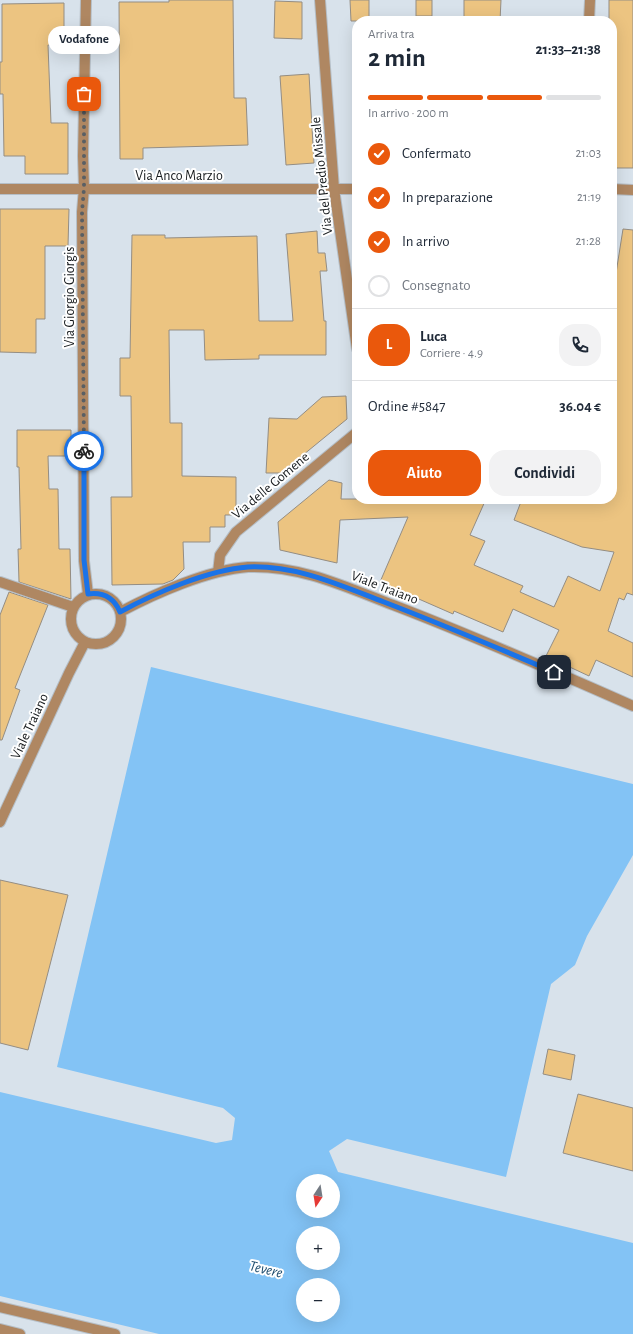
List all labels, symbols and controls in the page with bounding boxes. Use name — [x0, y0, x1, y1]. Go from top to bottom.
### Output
callout: Vodafone — [48, 26, 120, 54]
text: Arriva tra — [368, 28, 415, 41]
text: Vodafone — [59, 33, 109, 46]
text: 21:33–21:38 — [535, 42, 601, 57]
text: 2 min — [368, 45, 426, 71]
pin — [67, 77, 101, 111]
icon: bag — [73, 83, 95, 105]
text: In arrivo · 200 m — [368, 107, 449, 120]
street label: Via del Predio Missale — [309, 116, 335, 236]
icon: check — [368, 143, 390, 165]
text: Confermato — [402, 146, 471, 161]
text: 21:03 — [575, 147, 601, 160]
street label: Via Anco Marzio — [135, 169, 223, 183]
icon: check — [368, 187, 390, 209]
text: In preparazione — [402, 190, 493, 205]
text: 21:19 — [577, 191, 601, 204]
icon: check — [368, 231, 390, 253]
text: In arrivo — [402, 234, 450, 249]
text: 21:28 — [576, 235, 601, 248]
street label: Via Giorgio Giorgis — [63, 247, 77, 347]
text: Consegnato — [402, 278, 471, 293]
button: phone — [559, 324, 601, 366]
text: Luca — [420, 329, 447, 344]
text: L — [386, 337, 392, 352]
text: Corriere · 4.9 — [420, 347, 483, 360]
text: Ordine #5847 — [368, 399, 445, 414]
text: 36.04 € — [559, 399, 601, 414]
courier — [64, 431, 104, 471]
icon: bike — [73, 440, 95, 462]
street label: Via delle Gomene — [230, 450, 312, 522]
button: Aiuto — [368, 450, 481, 496]
button: Condividi — [489, 450, 601, 496]
street label: Viale Traiano — [349, 569, 420, 607]
pin — [537, 655, 571, 689]
icon: home — [543, 661, 565, 683]
street label: Viale Traiano — [9, 691, 51, 761]
north arrow — [296, 1174, 340, 1218]
map controls — [296, 1174, 340, 1322]
button: + — [296, 1226, 340, 1270]
water label: Tevere — [248, 1258, 284, 1281]
button: − — [296, 1278, 340, 1322]

